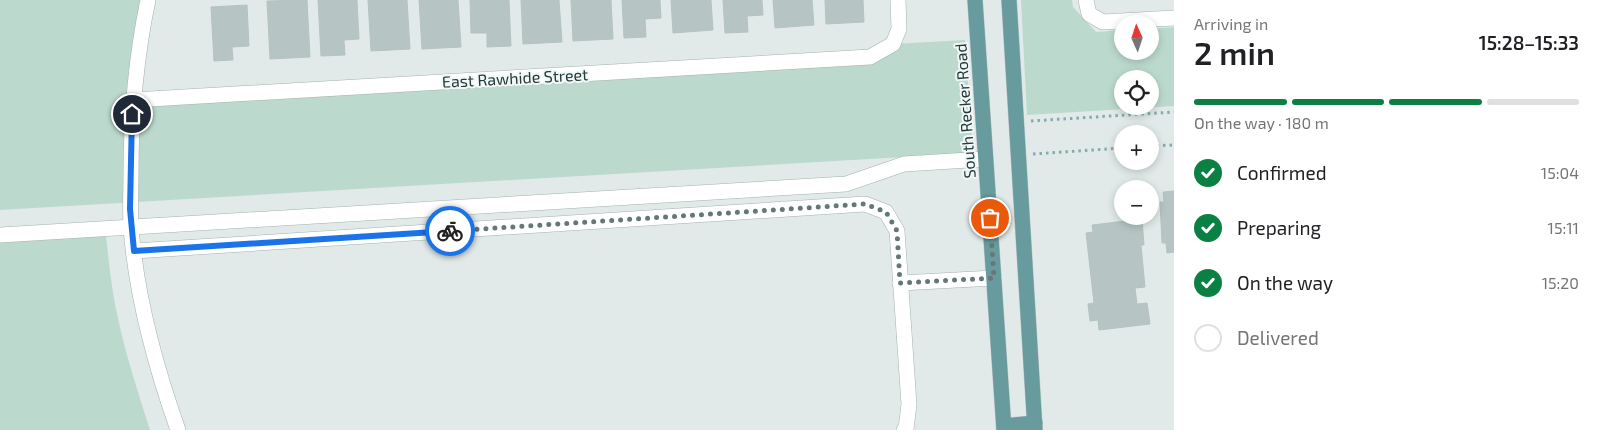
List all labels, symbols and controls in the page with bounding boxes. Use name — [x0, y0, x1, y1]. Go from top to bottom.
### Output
text: Arriving in — [1194, 14, 1268, 33]
north arrow — [1114, 15, 1159, 60]
map controls — [1114, 15, 1159, 225]
text: 15:28–15:33 — [1479, 31, 1579, 54]
text: 2 min — [1194, 33, 1275, 71]
street label: South Recker Road — [950, 43, 979, 179]
street label: East Rawhide Street — [441, 64, 589, 91]
button: locate — [1114, 70, 1159, 115]
pin — [111, 93, 153, 135]
icon: home — [118, 100, 146, 128]
text: On the way · 180 m — [1194, 113, 1329, 132]
button: + — [1114, 125, 1159, 170]
icon: check — [1194, 159, 1222, 187]
text: Confirmed — [1237, 161, 1327, 184]
text: 15:04 — [1541, 163, 1579, 182]
button: − — [1114, 180, 1159, 225]
pin — [969, 197, 1011, 239]
icon: bag — [976, 204, 1004, 232]
courier — [425, 206, 475, 256]
icon: check — [1194, 214, 1222, 242]
text: Preparing — [1237, 216, 1321, 239]
icon: bike — [436, 217, 464, 245]
text: 15:11 — [1548, 218, 1579, 237]
icon: check — [1194, 269, 1222, 297]
text: On the way — [1237, 271, 1333, 294]
text: 15:20 — [1542, 273, 1579, 292]
text: Delivered — [1237, 326, 1319, 349]

